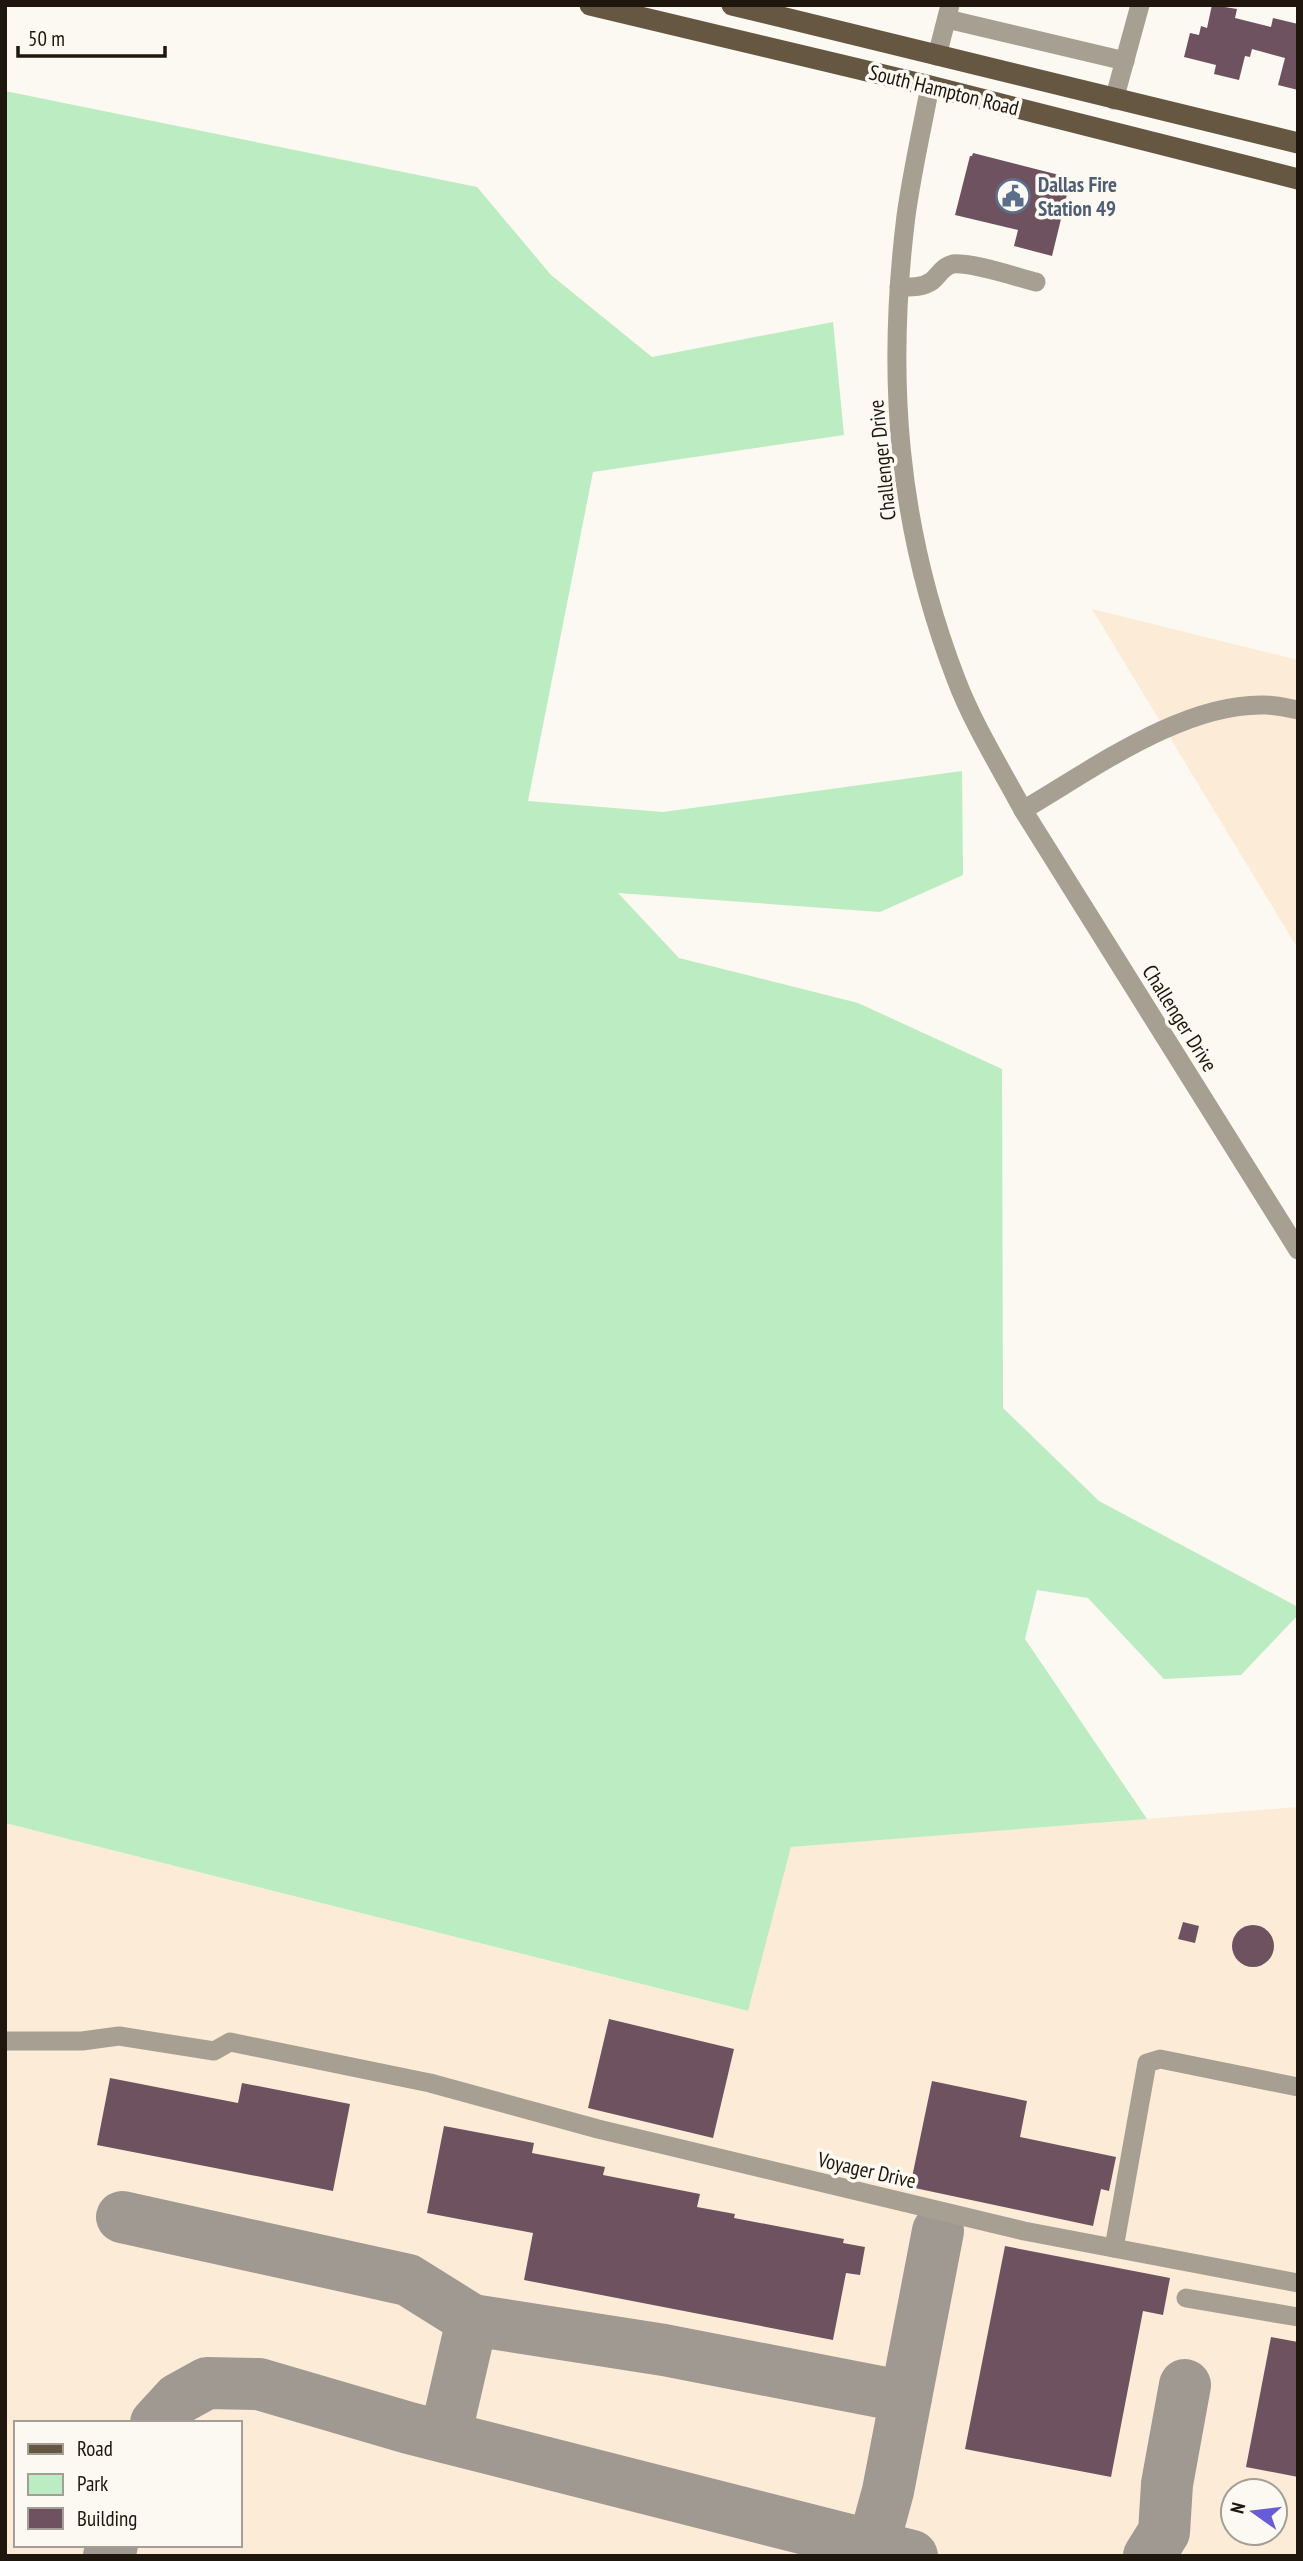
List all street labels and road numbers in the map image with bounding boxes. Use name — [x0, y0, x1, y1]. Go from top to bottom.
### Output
street label: South Hampton Road — [866, 58, 1022, 122]
street label: Challenger Drive — [862, 398, 902, 522]
street label: Challenger Drive — [1136, 960, 1224, 1076]
street label: Voyager Drive — [814, 2145, 919, 2194]

